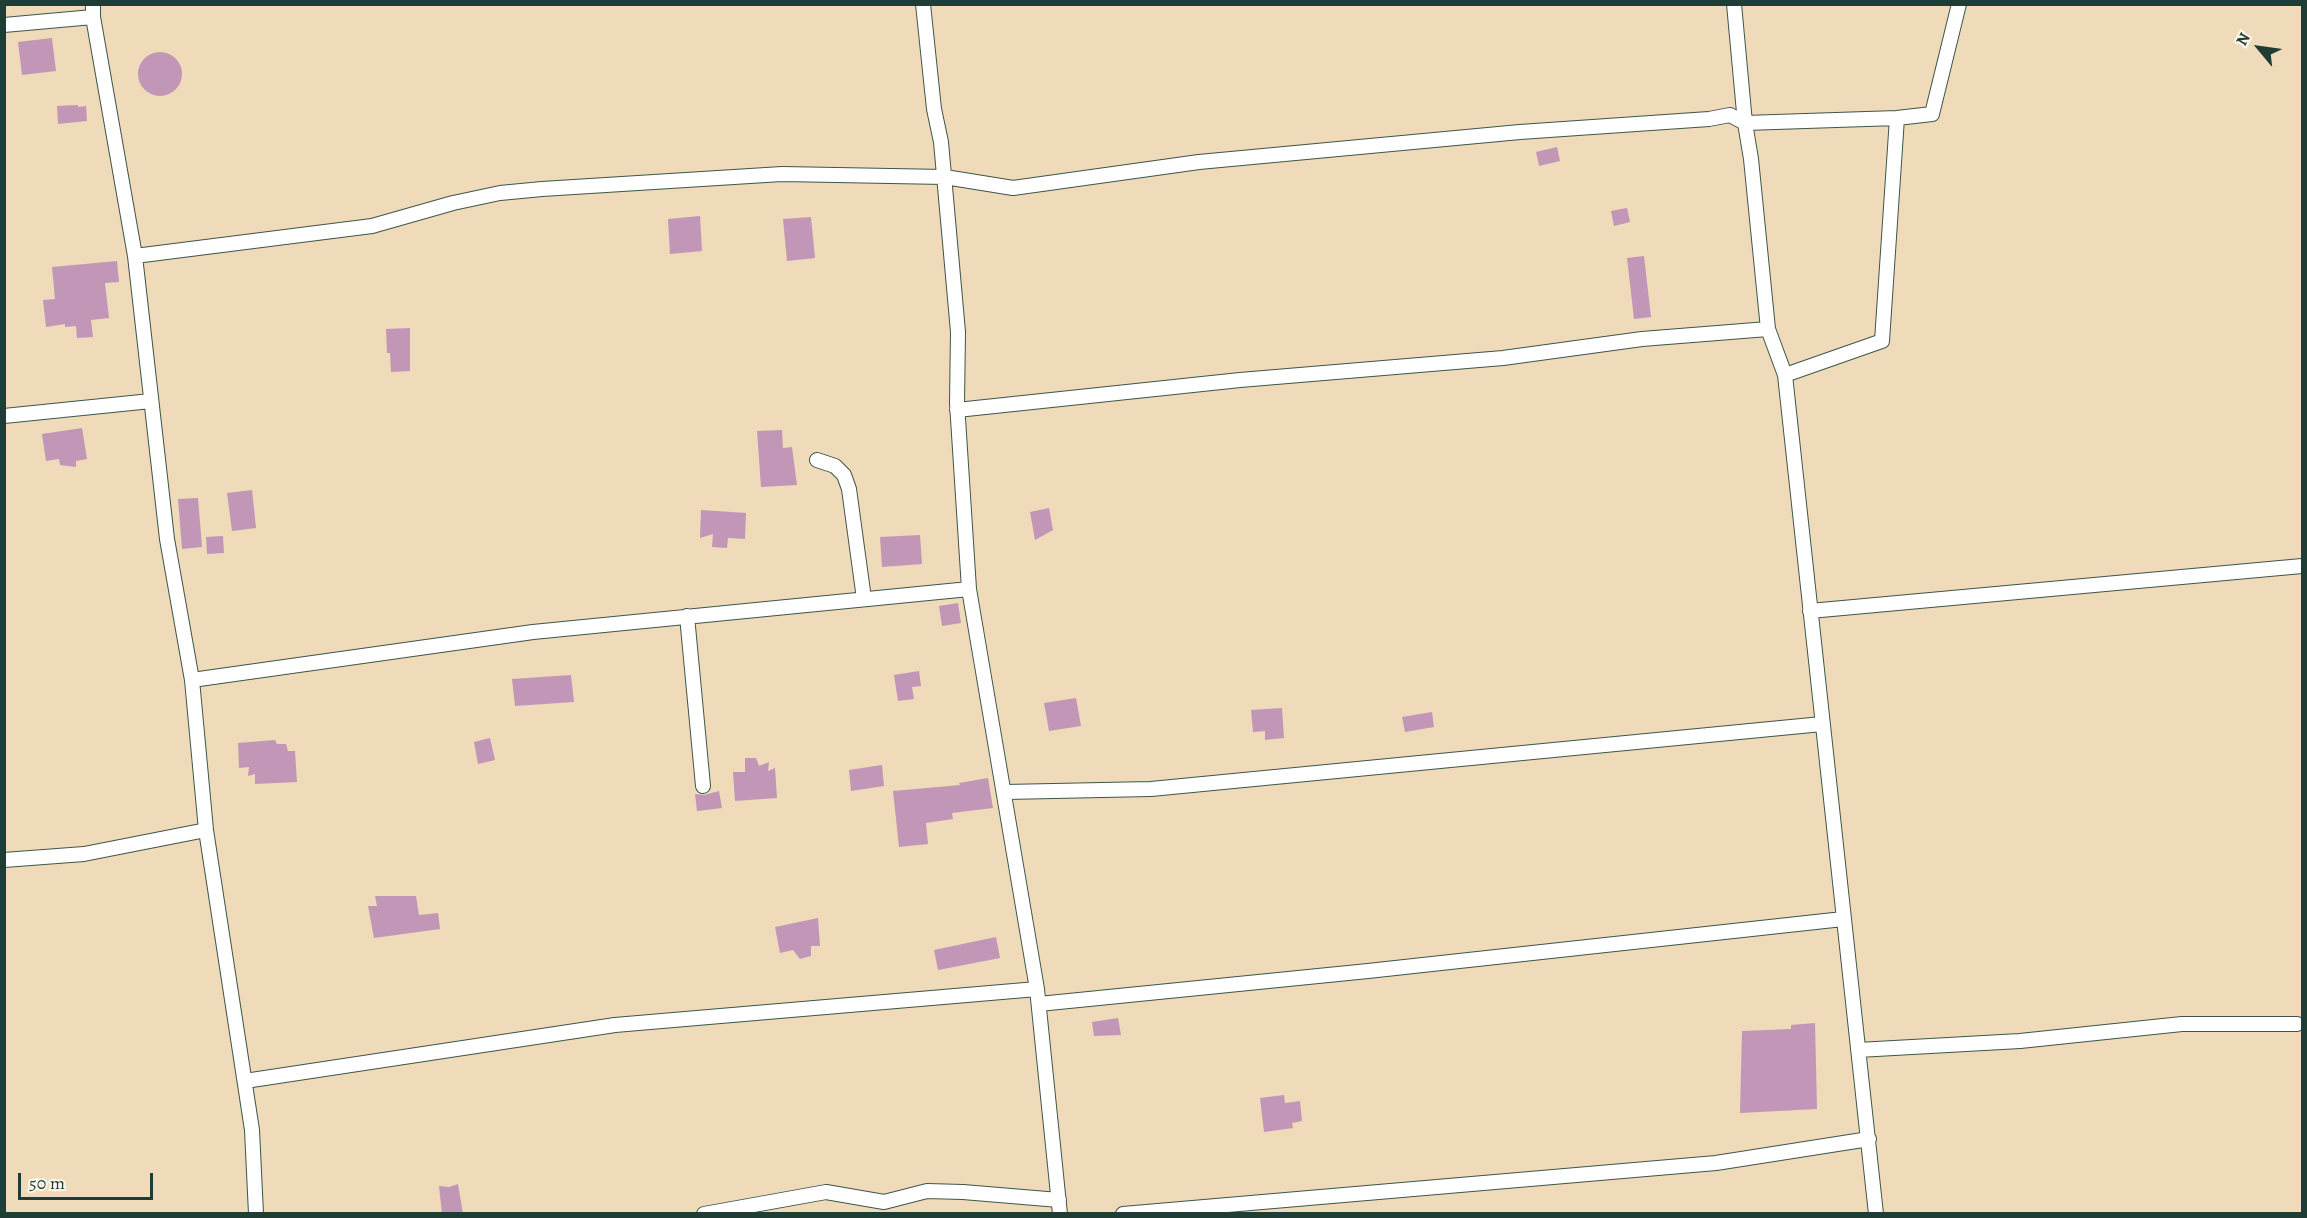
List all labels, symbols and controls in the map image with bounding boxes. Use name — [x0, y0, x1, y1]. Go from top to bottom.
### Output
north arrow — [2229, 18, 2289, 78]
text: N — [2231, 29, 2256, 50]
scale bar — [21, 1161, 156, 1199]
text: 50 m — [29, 1171, 65, 1195]

